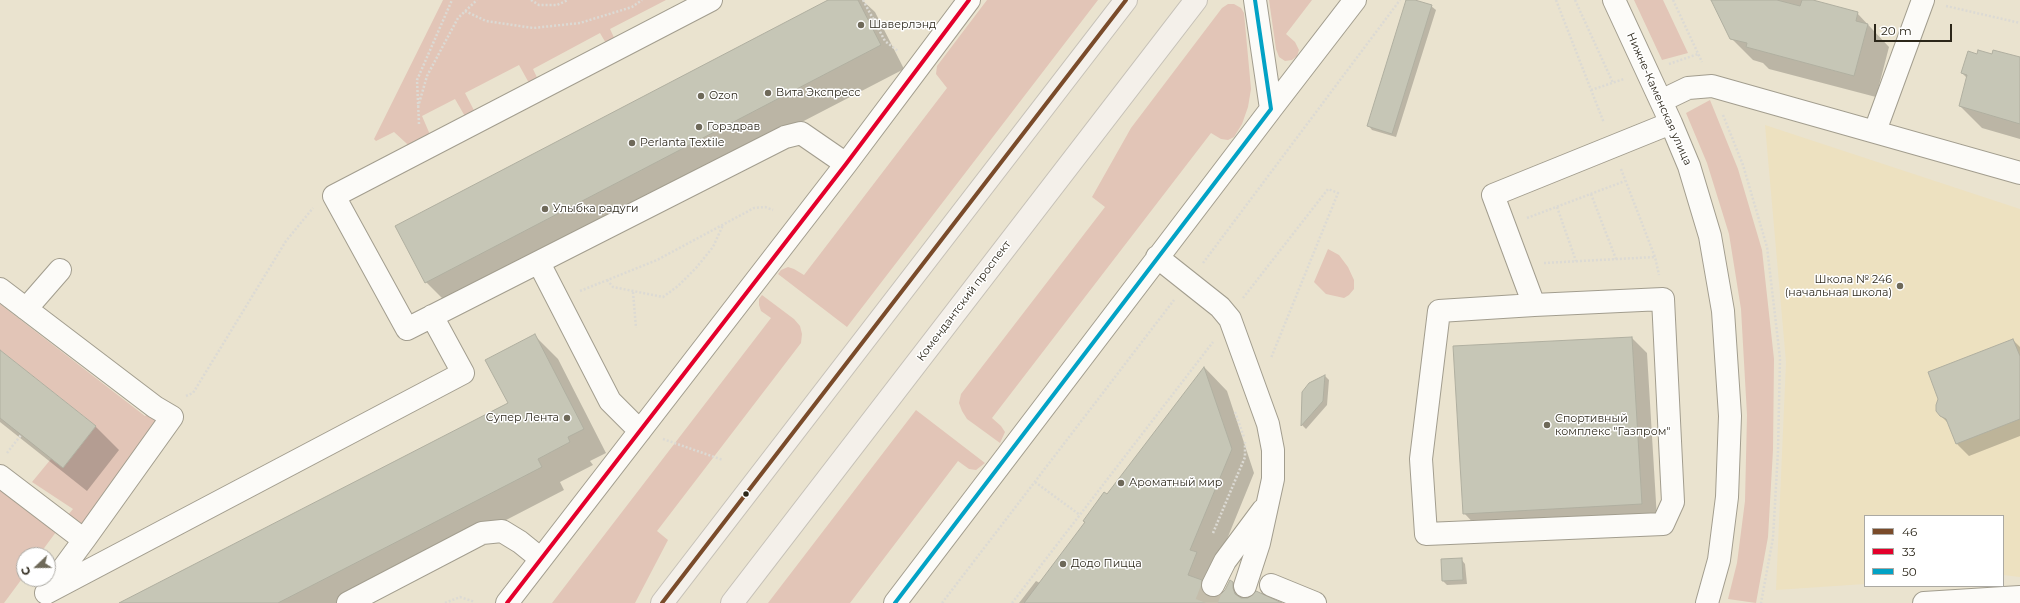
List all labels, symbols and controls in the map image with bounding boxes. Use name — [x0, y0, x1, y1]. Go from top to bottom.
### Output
scale bar — [1876, 16, 1954, 42]
place label: Шаверлэнд — [869, 18, 936, 32]
marker: Шаверлэнд — [856, 20, 866, 30]
text: 20 m — [1881, 23, 1912, 38]
street label: Нижне-Каменская улица — [1624, 31, 1694, 167]
place label: Вита Экспресс — [776, 86, 861, 100]
marker: Вита Экспресс — [763, 88, 773, 98]
place label: Ozon — [709, 89, 738, 103]
marker: Ozon — [696, 91, 706, 101]
place label: Горздрав — [707, 120, 760, 134]
marker: Горздрав — [694, 122, 704, 132]
place label: Perlanta Textile — [640, 136, 724, 150]
marker: Perlanta Textile — [627, 138, 637, 148]
place label: Улыбка радуги — [553, 202, 639, 216]
marker: Улыбка радуги — [540, 204, 550, 214]
street label: Комендантский проспект — [914, 238, 1014, 364]
place label: Школа № 246 (начальная школа) — [1785, 273, 1892, 299]
marker: Школа № 246 (начальная школа) — [1895, 281, 1905, 291]
place label: Супер Лента — [486, 411, 559, 425]
place label: Спортивный комплекс "Газпром" — [1555, 412, 1670, 438]
marker: Супер Лента — [562, 413, 572, 423]
marker: Спортивный комплекс "Газпром" — [1542, 420, 1552, 430]
place label: Ароматный мир — [1129, 476, 1222, 490]
marker: Ароматный мир — [1116, 478, 1126, 488]
unlabelled marker — [741, 489, 751, 499]
legend — [1864, 515, 2004, 587]
text: 46 — [1902, 524, 1917, 539]
text: 33 — [1902, 544, 1915, 559]
north arrow — [16, 547, 56, 587]
place label: Додо Пицца — [1071, 557, 1142, 571]
marker: Додо Пицца — [1058, 559, 1068, 569]
text: 50 — [1902, 564, 1917, 579]
text: С — [18, 565, 34, 577]

